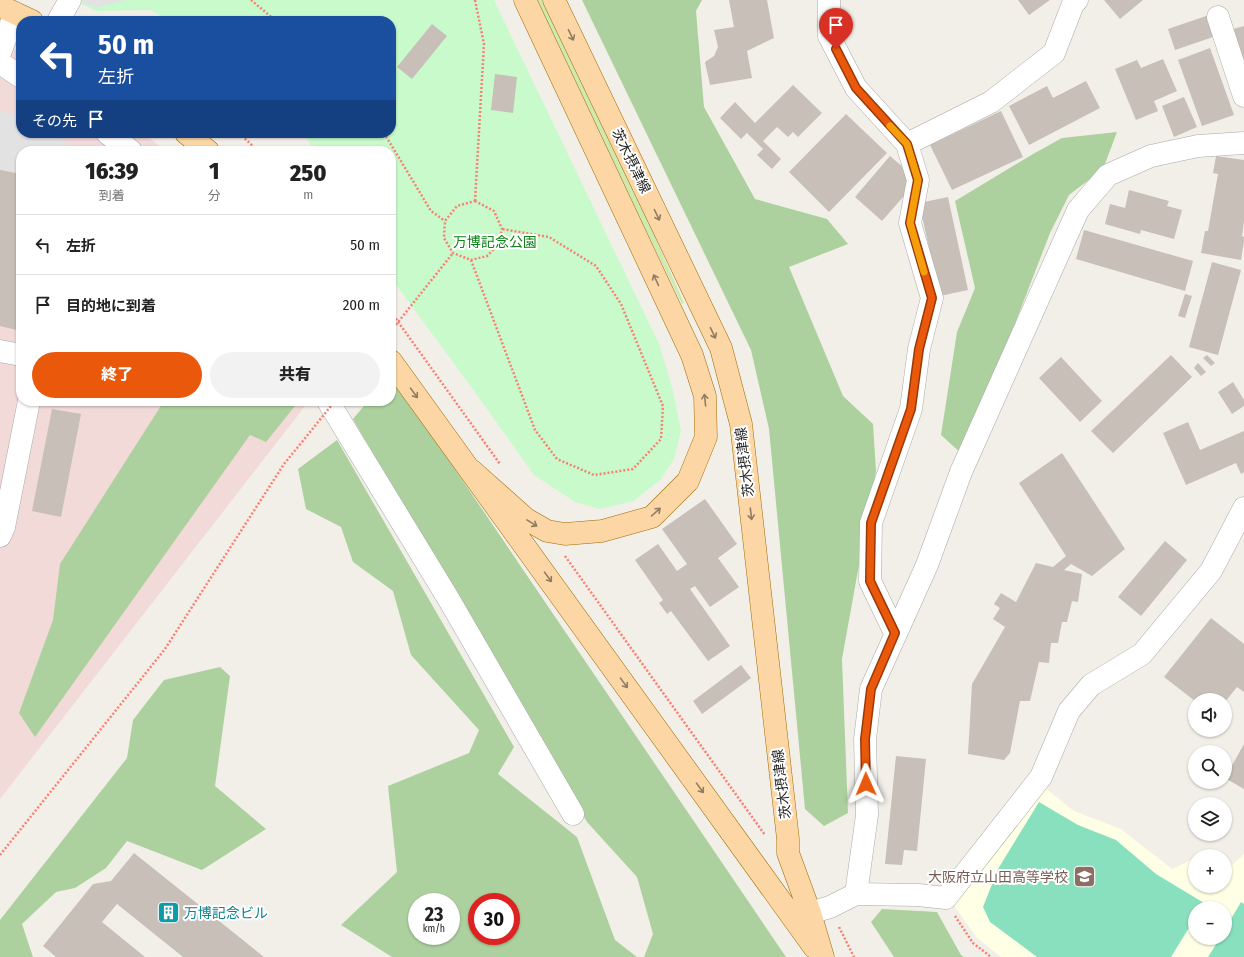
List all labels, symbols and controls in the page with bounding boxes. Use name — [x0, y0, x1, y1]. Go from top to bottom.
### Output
pin — [819, 8, 853, 49]
icon: arrive — [825, 14, 847, 36]
text: 50 m — [98, 28, 154, 61]
one-way arrow — [568, 29, 575, 41]
icon: left — [32, 32, 84, 84]
text: 左折 — [98, 66, 134, 88]
icon: arrive — [85, 108, 107, 130]
text: その先 — [32, 112, 77, 130]
street label: 茨木摂津線 — [608, 126, 654, 196]
text: 16:39 — [85, 157, 138, 185]
text: 1 — [209, 157, 219, 185]
text: 250 — [290, 159, 327, 187]
text: m — [303, 187, 313, 202]
text: 到着 — [99, 188, 125, 203]
text: 分 — [208, 188, 221, 203]
one-way arrow — [654, 209, 661, 221]
icon: left — [32, 234, 54, 256]
park label: 万博記念公園 — [453, 234, 537, 251]
text: 50 m — [350, 236, 380, 254]
text: 左折 — [66, 237, 96, 255]
one-way arrow — [652, 274, 659, 286]
icon: arrive — [32, 294, 54, 316]
text: 200 m — [343, 296, 380, 314]
text: 目的地に到着 — [66, 297, 156, 315]
one-way arrow — [710, 326, 717, 338]
button: 終了 — [32, 352, 202, 398]
button: 共有 — [210, 352, 380, 398]
one-way arrow — [410, 387, 418, 398]
one-way arrow — [701, 394, 708, 407]
street label: 茨木摂津線 — [732, 426, 758, 498]
one-way arrow — [747, 507, 755, 520]
one-way arrow — [651, 508, 661, 517]
one-way arrow — [527, 518, 538, 527]
one-way arrow — [544, 572, 552, 583]
one-way arrow — [619, 677, 628, 688]
map controls — [1188, 693, 1232, 945]
button: sound — [1188, 693, 1232, 737]
button: search — [1188, 745, 1232, 789]
street label: 茨木摂津線 — [769, 748, 795, 820]
position arrow — [845, 763, 887, 805]
one-way arrow — [695, 783, 704, 794]
button: layers — [1188, 797, 1232, 841]
button: + — [1188, 849, 1232, 893]
school or university icon: 大阪府立山田高等学校 — [1071, 864, 1097, 890]
place label: 大阪府立山田高等学校 — [928, 869, 1068, 886]
speed limit sign: 30 — [468, 893, 520, 945]
building icon: 万博記念ビル — [156, 900, 182, 926]
button: − — [1188, 901, 1232, 945]
text: 23 — [425, 902, 443, 926]
place label: 万博記念ビル — [184, 905, 268, 922]
text: km/h — [423, 923, 445, 935]

